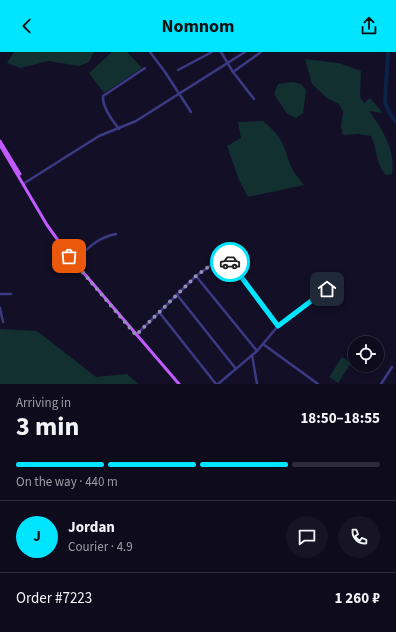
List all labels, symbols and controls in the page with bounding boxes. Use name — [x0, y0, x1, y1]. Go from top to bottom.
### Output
text: Nomnom — [161, 14, 235, 39]
icon: back — [16, 15, 38, 37]
icon: share — [358, 15, 380, 37]
pin — [52, 239, 86, 273]
courier — [210, 242, 250, 282]
icon: bag — [58, 245, 80, 267]
icon: car — [219, 251, 241, 273]
pin — [310, 272, 344, 306]
icon: home — [316, 278, 338, 300]
map controls — [348, 336, 384, 372]
button: locate — [348, 336, 384, 372]
text: Arriving in — [16, 394, 71, 412]
text: 3 min — [16, 408, 79, 445]
text: 18:50–18:55 — [300, 408, 380, 429]
text: On the way · 440 m — [16, 473, 118, 491]
button: chat — [286, 516, 328, 558]
button: phone — [338, 516, 380, 558]
text: Jordan — [68, 517, 115, 538]
text: J — [33, 526, 41, 547]
text: Courier · 4.9 — [68, 538, 133, 556]
text: Order #7223 — [16, 588, 92, 609]
text: 1 260 ₽ — [334, 588, 380, 609]

